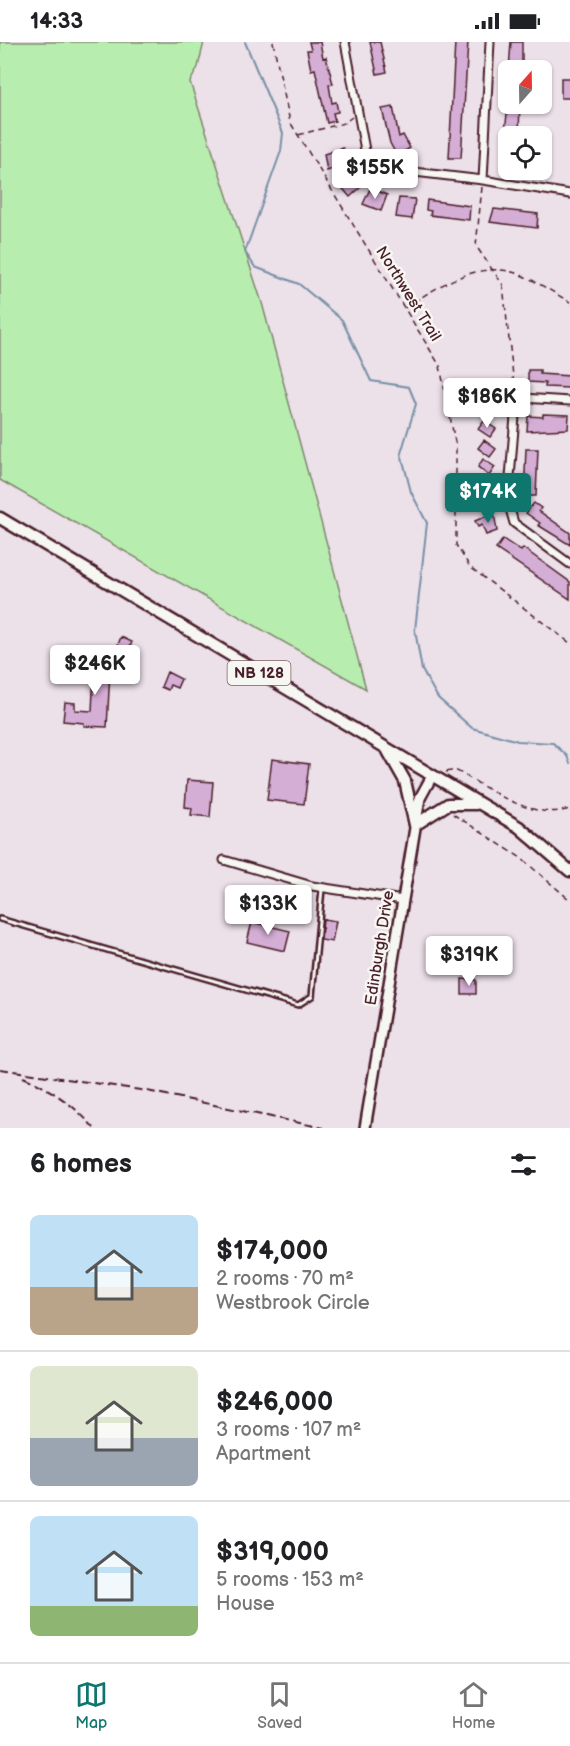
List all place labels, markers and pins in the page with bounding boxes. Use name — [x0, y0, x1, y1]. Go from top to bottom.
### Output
pin: $155K — [333, 149, 417, 200]
pin: $186K — [445, 378, 529, 429]
pin: $174K — [446, 473, 530, 524]
pin: $246K — [53, 645, 137, 696]
pin: $133K — [226, 885, 310, 936]
pin: $319K — [427, 936, 511, 987]

